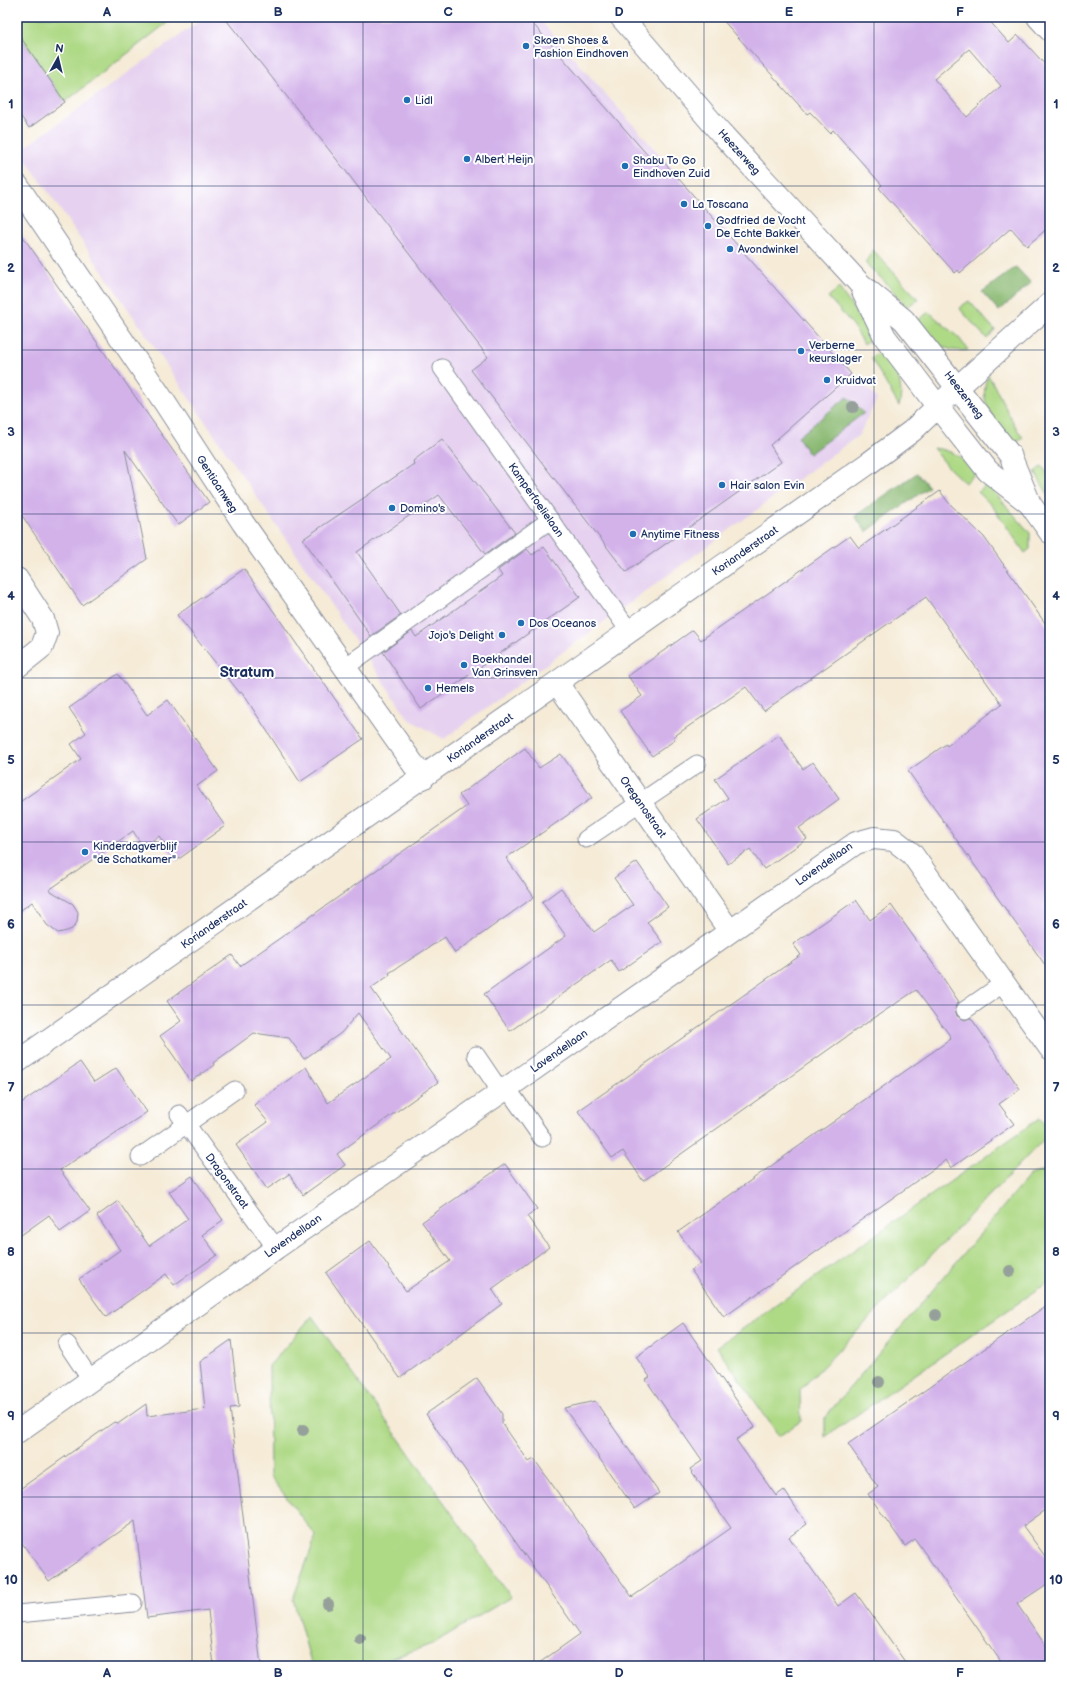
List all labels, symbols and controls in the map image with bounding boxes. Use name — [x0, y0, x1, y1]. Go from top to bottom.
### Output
text: A — [102, 4, 111, 20]
text: B — [273, 4, 283, 20]
text: C — [443, 4, 453, 20]
text: D — [614, 4, 624, 20]
text: E — [785, 4, 794, 20]
text: F — [956, 4, 964, 20]
place label: Skoen Shoes & Fashion Eindhoven — [534, 34, 628, 60]
north arrow — [38, 38, 78, 78]
marker: Skoen Shoes & Fashion Eindhoven — [521, 41, 531, 51]
text: N — [54, 42, 64, 56]
place label: Lidl — [415, 94, 433, 107]
marker: Lidl — [402, 95, 412, 105]
text: 1 — [8, 96, 14, 112]
text: 1 — [1053, 96, 1059, 112]
street label: Heezerweg — [715, 127, 763, 177]
place label: Albert Heijn — [475, 153, 533, 166]
marker: Albert Heijn — [462, 154, 472, 164]
place label: Shabu To Go Eindhoven Zuid — [633, 154, 710, 180]
marker: Shabu To Go Eindhoven Zuid — [620, 161, 630, 171]
place label: La Toscana — [692, 198, 749, 211]
marker: La Toscana — [679, 199, 689, 209]
place label: Godfried de Vocht De Echte Bakker — [716, 214, 806, 240]
marker: Godfried de Vocht De Echte Bakker — [703, 221, 713, 231]
place label: Avondwinkel — [738, 243, 798, 256]
marker: Avondwinkel — [725, 244, 735, 254]
text: 2 — [7, 260, 15, 276]
text: 2 — [1052, 260, 1060, 276]
place label: Verberne keurslager — [809, 339, 863, 365]
marker: Verberne keurslager — [796, 346, 806, 356]
street label: Heezerweg — [941, 369, 987, 421]
place label: Kruidvat — [835, 374, 876, 387]
marker: Kruidvat — [822, 375, 832, 385]
text: 3 — [7, 424, 15, 440]
text: 3 — [1052, 424, 1060, 440]
street label: Gentiaanweg — [194, 453, 240, 515]
street label: Kamperfoelielaan — [506, 460, 566, 540]
place label: Hair salon Evin — [730, 479, 805, 492]
marker: Hair salon Evin — [717, 480, 727, 490]
place label: Domino's — [400, 502, 446, 515]
marker: Domino's — [387, 503, 397, 513]
street label: Korianderstraat — [710, 523, 781, 579]
place label: Anytime Fitness — [641, 528, 720, 541]
marker: Anytime Fitness — [628, 529, 638, 539]
text: 4 — [7, 588, 15, 604]
text: 4 — [1052, 588, 1060, 604]
place label: Dos Oceanos — [529, 617, 597, 630]
marker: Dos Oceanos — [516, 618, 526, 628]
place label: Jojo's Delight — [428, 629, 495, 642]
marker: Jojo's Delight — [497, 630, 507, 640]
place label: Boekhandel Van Grinsven — [472, 653, 538, 679]
marker: Boekhandel Van Grinsven — [459, 660, 469, 670]
district label: Stratum — [220, 663, 274, 682]
place label: Hemels — [436, 682, 475, 695]
marker: Hemels — [423, 683, 433, 693]
street label: Korianderstraat — [445, 710, 516, 766]
text: 5 — [7, 752, 15, 768]
text: 5 — [1052, 752, 1060, 768]
street label: Oreganostraat — [617, 774, 669, 841]
place label: Kinderdagverblijf "de Schatkamer" — [93, 840, 178, 866]
street label: Lavendellaan — [793, 840, 855, 888]
marker: Kinderdagverblijf "de Schatkamer" — [80, 847, 90, 857]
street label: Korianderstraat — [179, 896, 250, 952]
text: 6 — [7, 916, 15, 932]
text: 6 — [1052, 916, 1060, 932]
street label: Lavendellaan — [528, 1027, 590, 1075]
text: 7 — [7, 1080, 15, 1096]
text: 7 — [1052, 1080, 1060, 1096]
street label: Dragonstraat — [203, 1151, 252, 1212]
street label: Lavendellaan — [262, 1212, 324, 1260]
text: 8 — [7, 1244, 15, 1260]
text: 8 — [1052, 1244, 1060, 1260]
text: 9 — [7, 1408, 15, 1424]
text: 9 — [1052, 1408, 1060, 1424]
text: 10 — [4, 1572, 18, 1588]
text: 10 — [1049, 1572, 1063, 1588]
text: A — [102, 1665, 111, 1681]
text: B — [273, 1665, 283, 1681]
text: C — [443, 1665, 453, 1681]
text: D — [614, 1665, 624, 1681]
text: E — [785, 1665, 794, 1681]
text: F — [956, 1665, 964, 1681]

